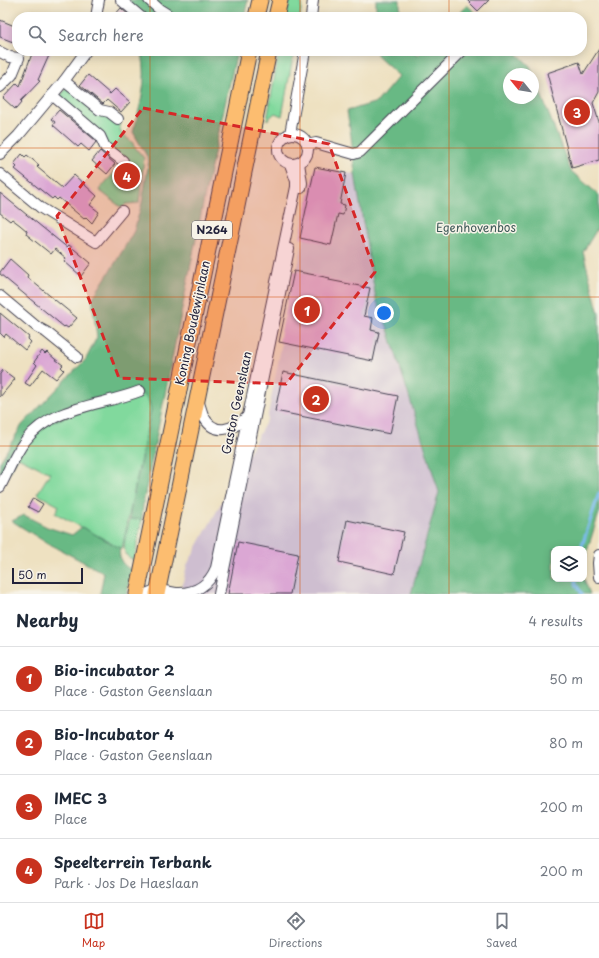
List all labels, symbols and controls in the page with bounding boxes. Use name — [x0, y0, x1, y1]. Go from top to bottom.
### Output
search box — [12, 12, 587, 56]
icon: search — [26, 23, 48, 45]
text: Search here — [58, 23, 144, 46]
north arrow — [503, 68, 539, 104]
pin: 3 — [564, 97, 590, 127]
pin: 4 — [114, 161, 140, 191]
park label: Egenhovenbos — [436, 218, 516, 236]
road number: N264 — [192, 221, 232, 239]
street label: Koning Boudewijnlaan — [170, 259, 214, 387]
pin: 1 — [294, 295, 320, 325]
your location — [374, 303, 394, 323]
street label: Gaston Geenslaan — [216, 350, 256, 456]
pin: 2 — [303, 384, 329, 414]
map controls — [551, 546, 587, 582]
button: layers — [551, 546, 587, 582]
scale bar — [12, 566, 83, 585]
text: 50 m — [18, 566, 47, 583]
text: Nearby — [16, 607, 78, 633]
text: 4 results — [529, 611, 583, 630]
text: Bio-incubator 2 — [54, 658, 174, 681]
text: 1 — [26, 669, 32, 688]
text: 50 m — [549, 669, 583, 688]
text: Place · Gaston Geenslaan — [54, 681, 213, 700]
text: Bio-Incubator 4 — [54, 722, 174, 745]
text: 2 — [24, 733, 34, 752]
text: 80 m — [549, 733, 583, 752]
text: Place · Gaston Geenslaan — [54, 745, 213, 764]
text: IMEC 3 — [54, 786, 107, 809]
text: 3 — [25, 797, 33, 816]
text: 200 m — [540, 797, 583, 816]
text: Place — [54, 809, 87, 828]
text: Speelterrein Terbank — [54, 850, 212, 873]
text: 4 — [25, 861, 33, 880]
text: 200 m — [540, 861, 583, 880]
text: Park · Jos De Haeslaan — [54, 873, 199, 892]
tab: Map — [82, 910, 105, 951]
tab: Directions — [269, 910, 322, 951]
tab: Saved — [486, 910, 517, 951]

